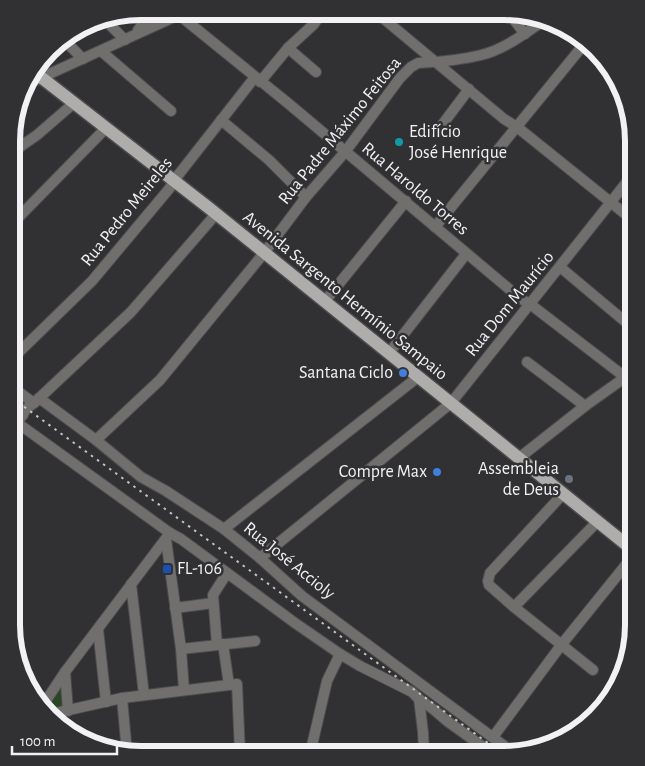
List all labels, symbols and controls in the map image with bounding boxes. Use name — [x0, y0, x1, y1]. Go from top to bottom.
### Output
street label: Rua Padre Máximo Feitosa — [275, 54, 405, 208]
place label: Edifício José Henrique — [409, 123, 507, 162]
marker: Edifício José Henrique — [393, 136, 405, 148]
street label: Rua Haroldo Torres — [358, 139, 472, 239]
street label: Rua Pedro Meireles — [78, 154, 176, 270]
street label: Avenida Sargento Hermínio Sampaio — [239, 208, 451, 384]
street label: Rua Dom Maurício — [462, 248, 558, 360]
place label: Santana Ciclo — [299, 364, 393, 382]
marker: Santana Ciclo — [397, 367, 409, 379]
place label: Assembleia de Deus — [478, 460, 559, 499]
place label: Compre Max — [339, 463, 427, 481]
marker: Compre Max — [431, 466, 443, 478]
marker: Assembleia de Deus — [563, 473, 575, 485]
street label: Rua José Accioly — [240, 519, 338, 603]
place label: FL-106 — [177, 560, 222, 578]
marker: FL-106 — [161, 563, 173, 575]
scale bar — [12, 724, 118, 756]
text: 100 m — [20, 734, 55, 749]

